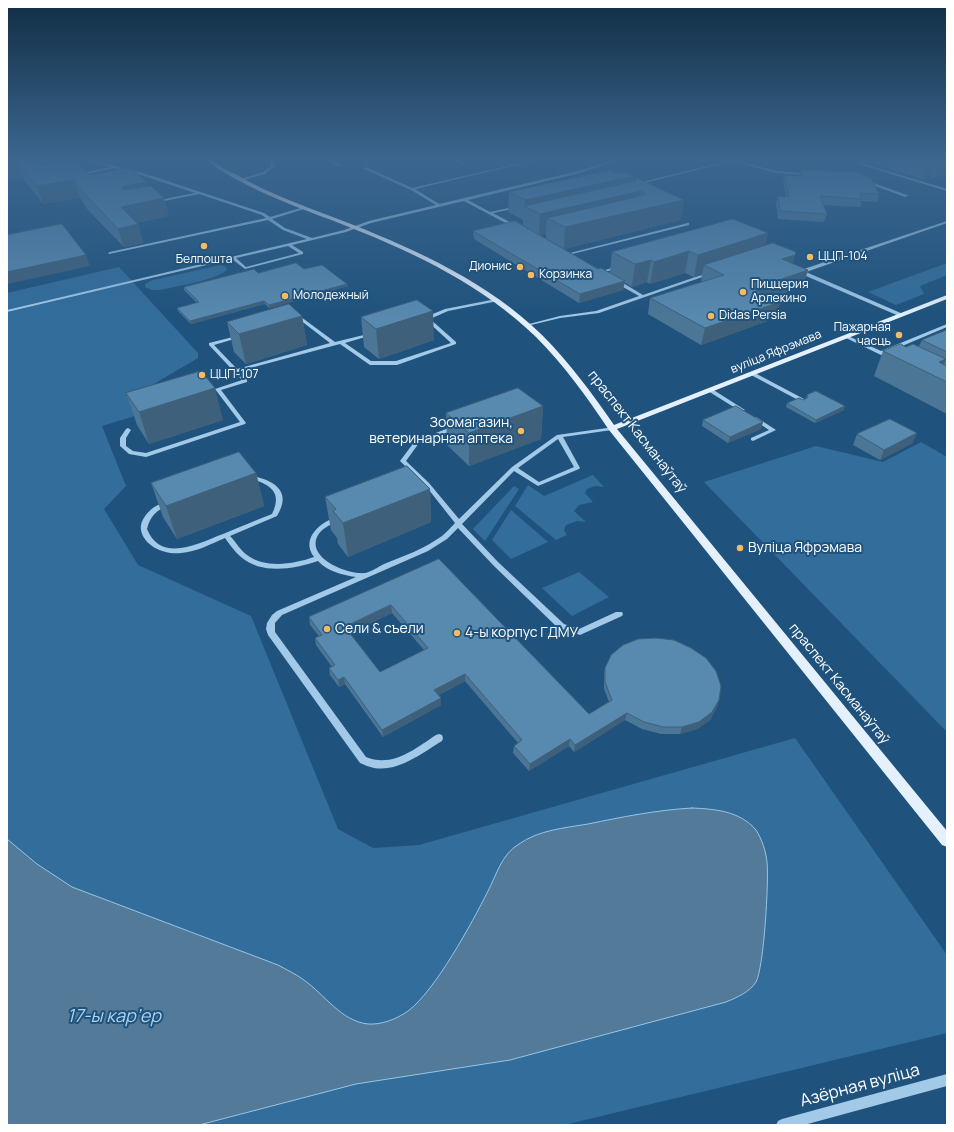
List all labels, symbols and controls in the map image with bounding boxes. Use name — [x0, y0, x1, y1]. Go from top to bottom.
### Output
marker: Белпошта — [199, 241, 209, 251]
place label: ЦЦП-104 — [818, 250, 868, 264]
marker: ЦЦП-104 — [805, 252, 815, 262]
place label: Белпошта — [176, 253, 232, 267]
place label: Дионис — [469, 260, 512, 274]
marker: Дионис — [515, 262, 525, 272]
place label: Корзинка — [539, 268, 592, 282]
marker: Корзинка — [526, 270, 536, 280]
place label: Пиццерия Арлекино — [751, 278, 809, 306]
marker: Пиццерия Арлекино — [738, 287, 748, 297]
place label: Молодежный — [293, 289, 368, 303]
marker: Молодежный — [280, 291, 290, 301]
place label: Didas Persia — [719, 309, 786, 323]
marker: Didas Persia — [706, 311, 716, 321]
place label: Пажарная часць — [834, 321, 891, 349]
street label: вуліца Яфрэмава — [728, 327, 824, 377]
marker: Пажарная часць — [894, 330, 904, 340]
street label: праспект Касманаўтаў — [584, 367, 690, 497]
place label: ЦЦП-107 — [210, 368, 259, 382]
marker: ЦЦП-107 — [197, 370, 207, 380]
place label: Зоомагазин, ветеринарная аптека — [369, 415, 513, 448]
marker: Зоомагазин, ветеринарная аптека — [516, 426, 526, 436]
place label: Вуліца Яфрэмава — [748, 540, 862, 556]
marker: Вуліца Яфрэмава — [735, 543, 745, 553]
street label: праспект Касманаўтаў — [785, 620, 893, 748]
place label: Сели & съели — [335, 621, 424, 637]
marker: Сели & съели — [322, 624, 332, 634]
place label: 4-ы корпус ГДМУ — [465, 625, 578, 641]
marker: 4-ы корпус ГДМУ — [452, 628, 462, 638]
water label: 17-ы кар’ер — [67, 1006, 161, 1028]
street label: Азёрная вуліца — [798, 1060, 922, 1112]

